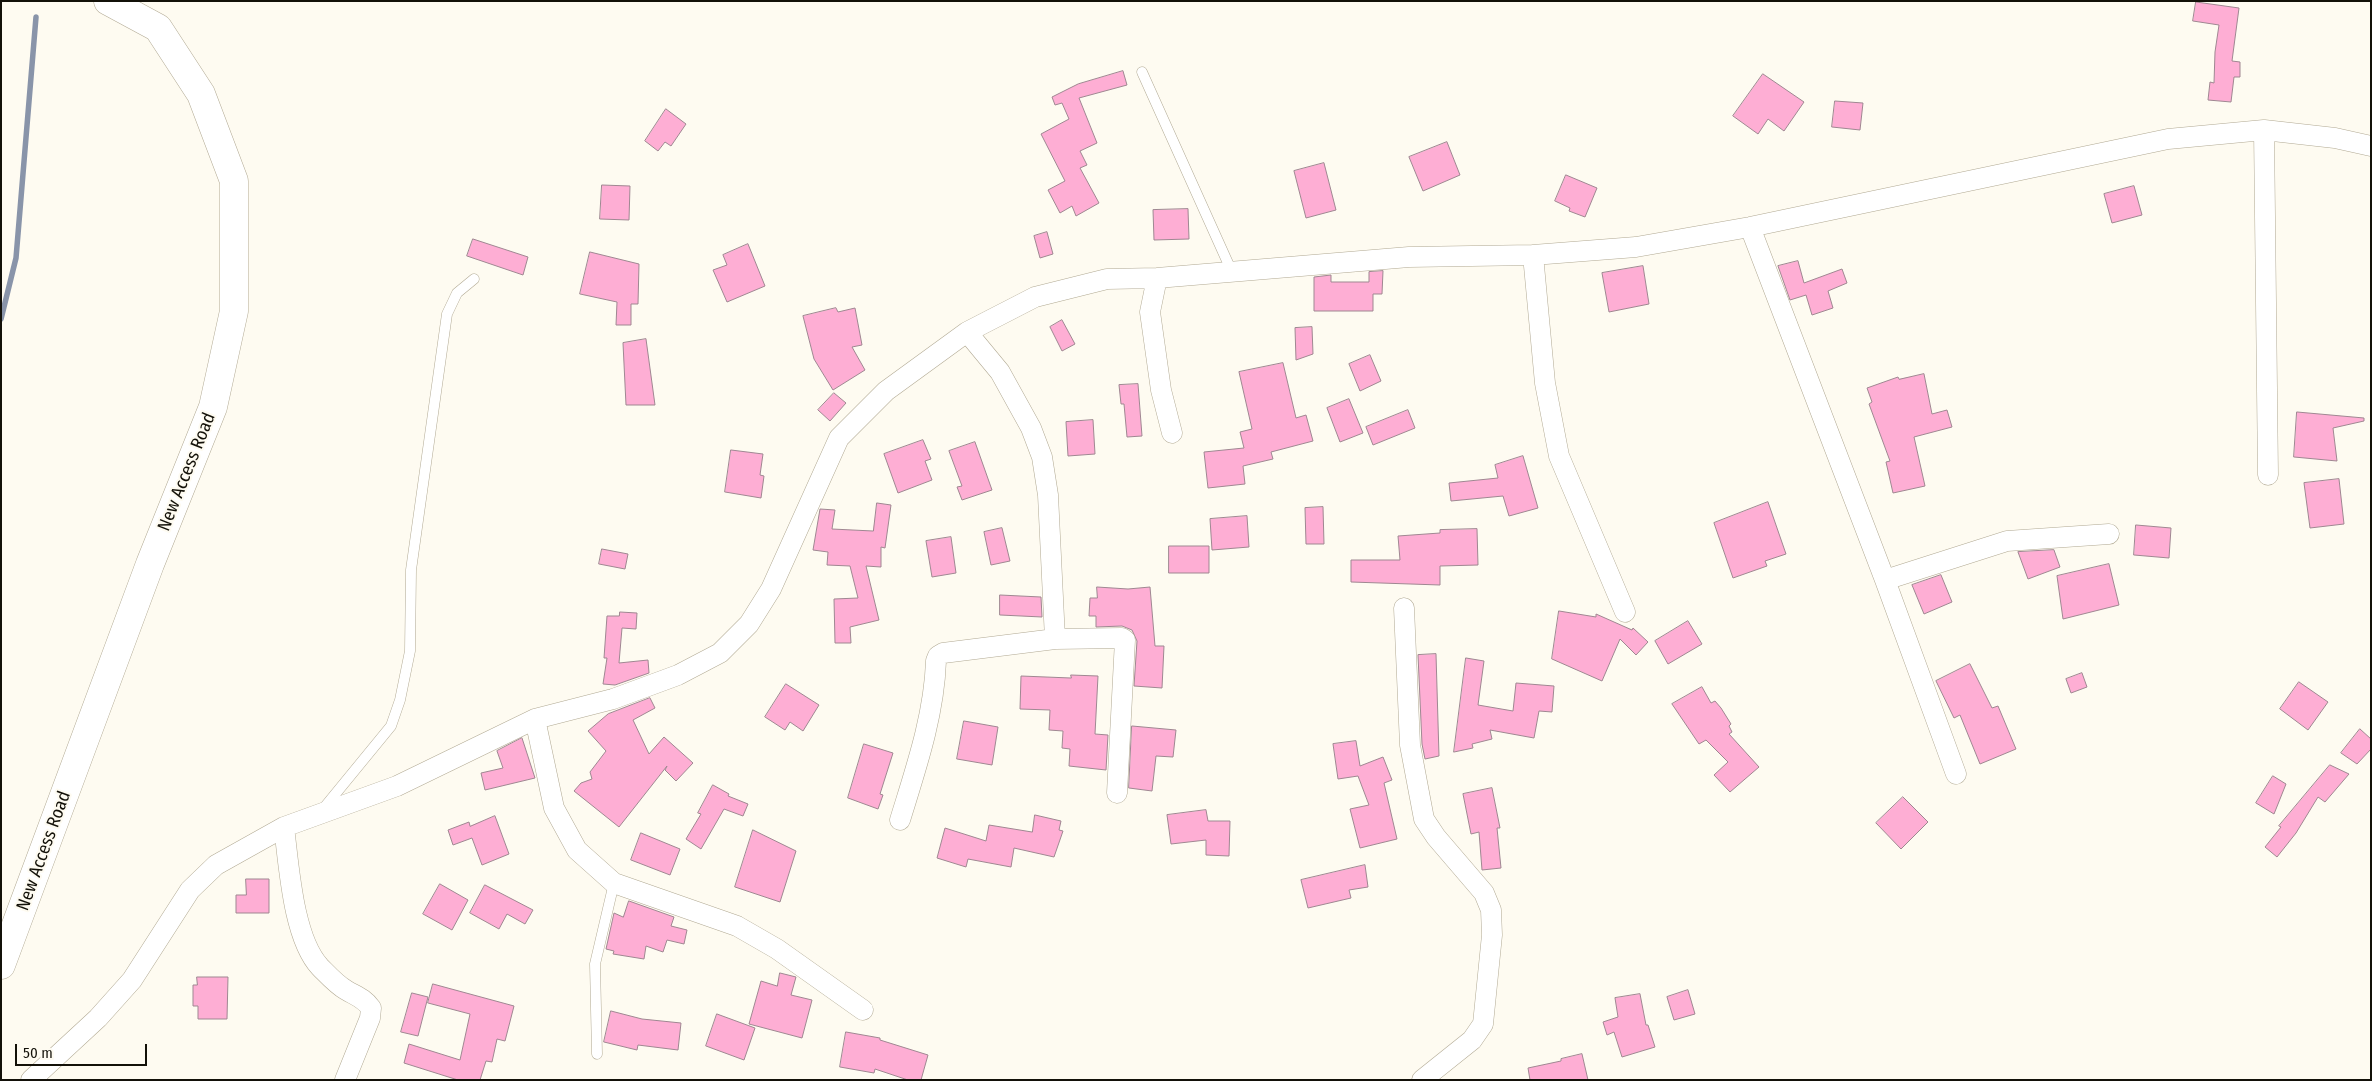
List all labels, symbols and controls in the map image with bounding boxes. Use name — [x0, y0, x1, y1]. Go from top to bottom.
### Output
street label: New Access Road — [153, 410, 221, 534]
street label: New Access Road — [12, 788, 76, 914]
scale bar — [18, 1034, 150, 1066]
text: 50 m — [23, 1044, 53, 1062]

